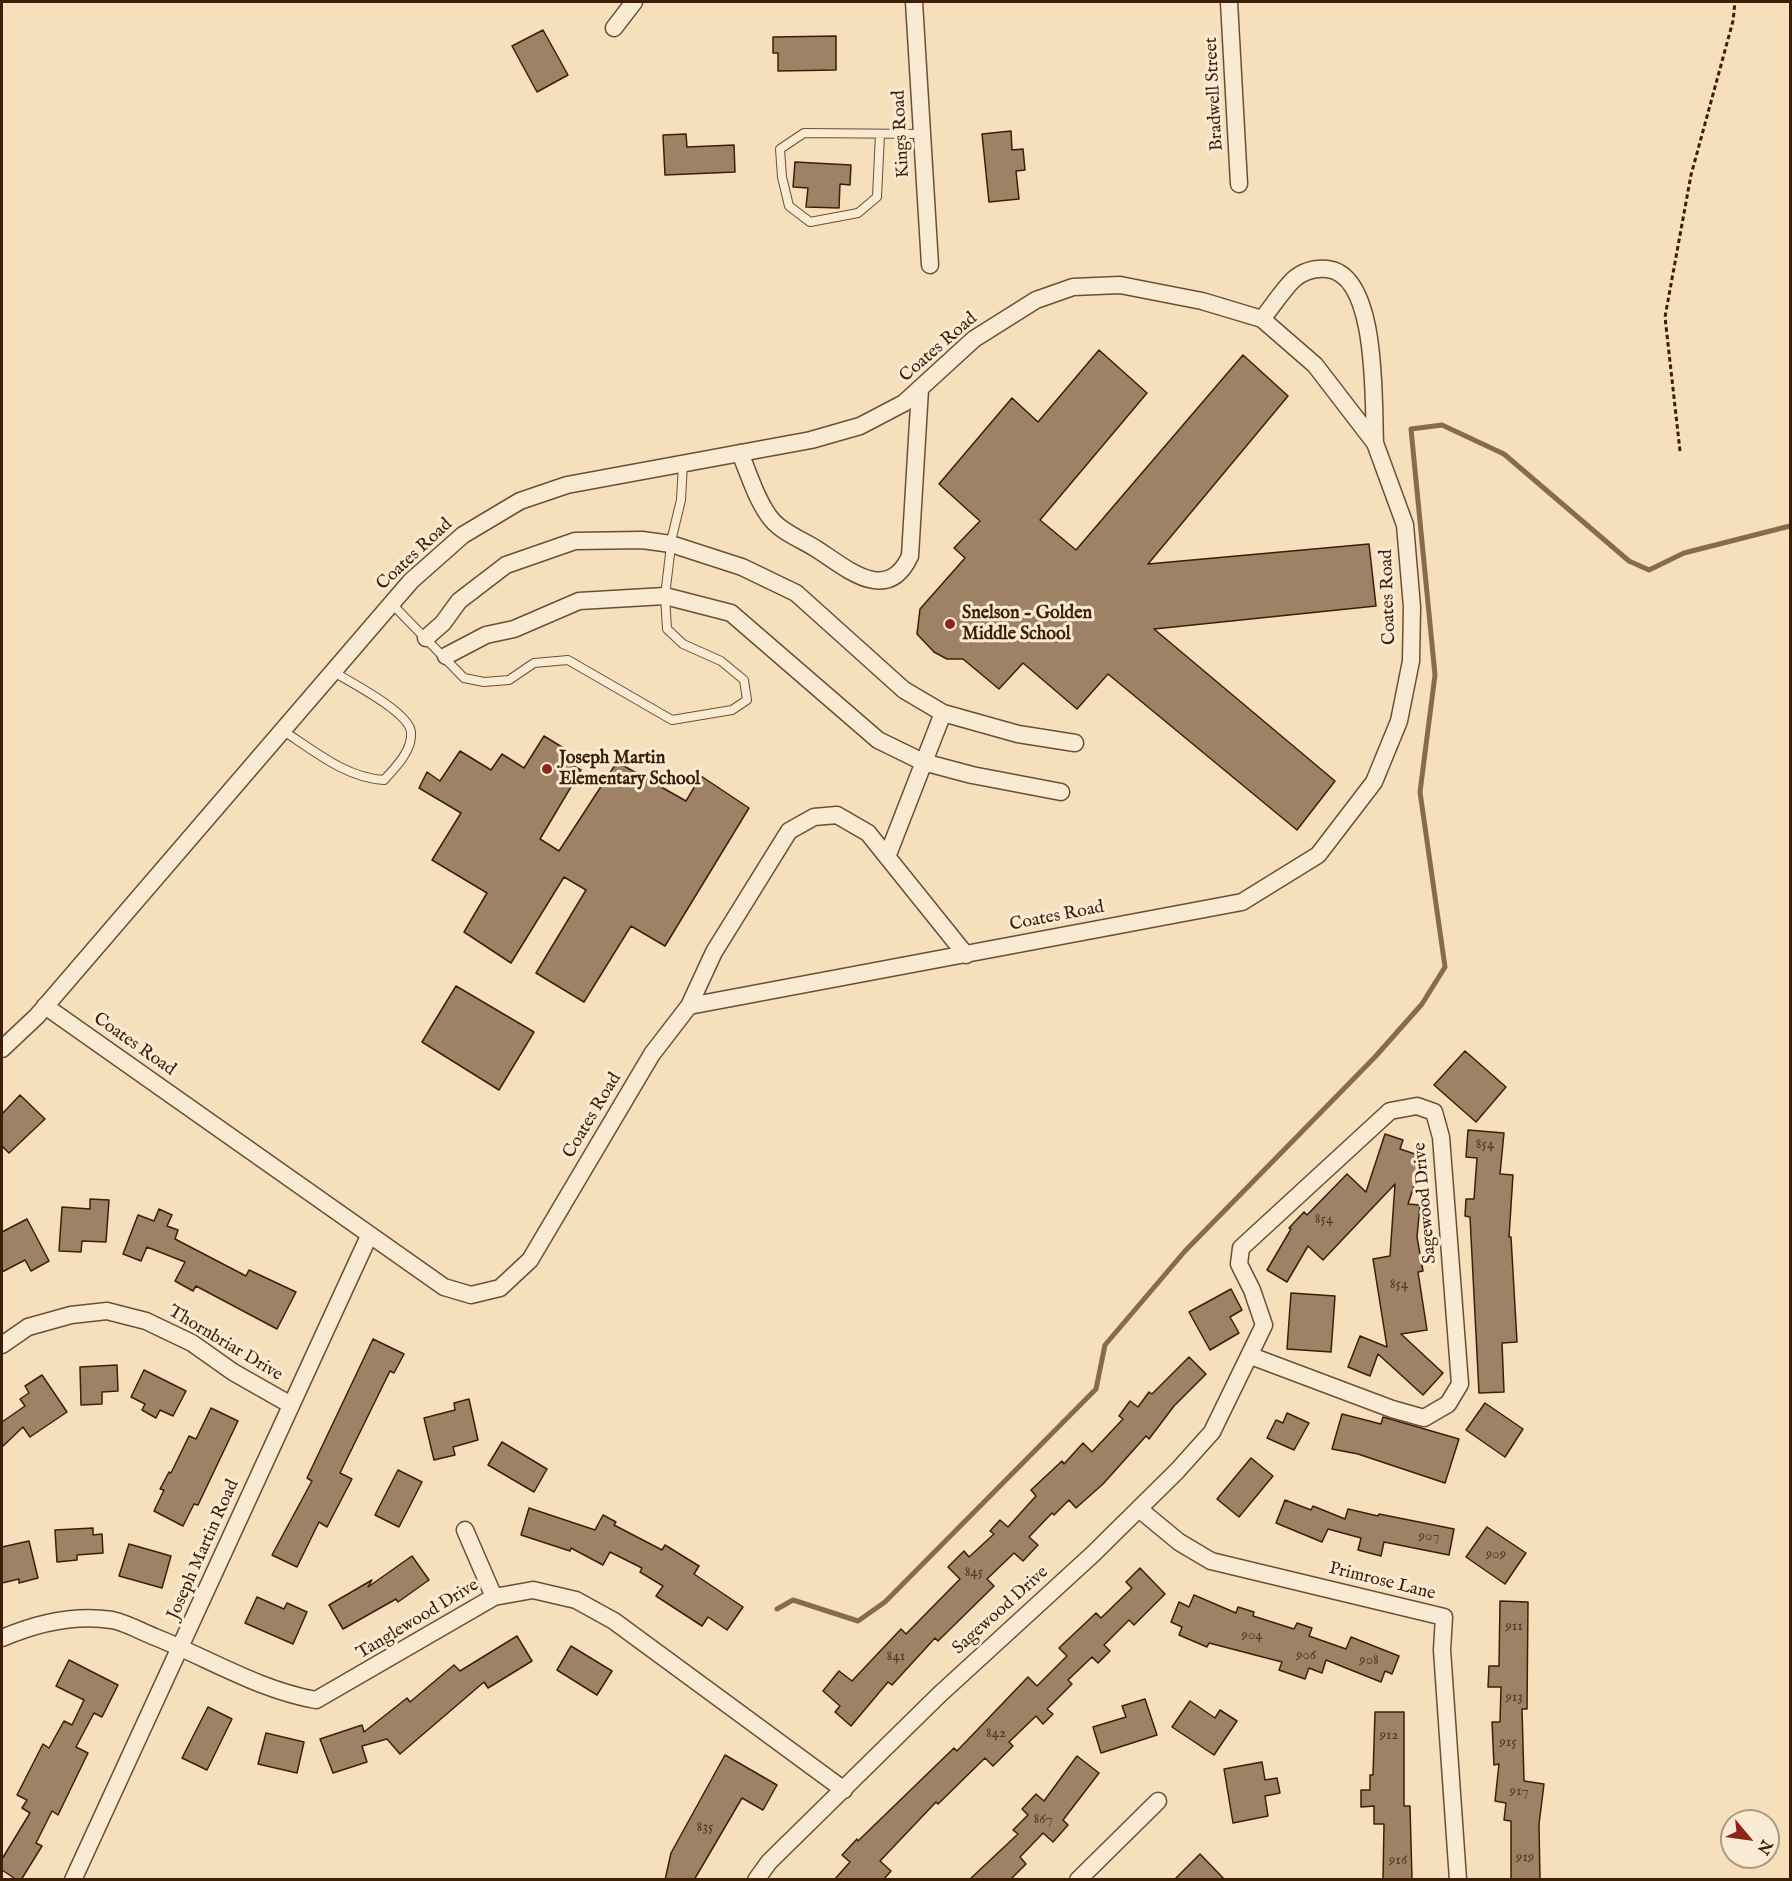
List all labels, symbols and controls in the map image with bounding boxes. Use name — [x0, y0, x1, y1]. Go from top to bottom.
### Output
street label: Bradwell Street — [1201, 36, 1229, 152]
street label: Kings Road — [889, 89, 915, 179]
street label: Coates Road — [896, 308, 982, 388]
street label: Coates Road — [373, 514, 457, 596]
street label: Coates Road — [1377, 549, 1401, 645]
place label: Snelson - Golden Middle School — [962, 603, 1092, 646]
marker: Snelson - Golden Middle School — [943, 617, 957, 631]
place label: Joseph Martin Elementary School — [559, 748, 700, 790]
marker: Joseph Martin Elementary School — [540, 762, 554, 776]
street label: Coates Road — [1008, 897, 1106, 937]
street label: Coates Road — [89, 1009, 179, 1081]
street label: Coates Road — [559, 1069, 627, 1163]
house number: 854 — [1476, 1136, 1494, 1154]
street label: Sagewood Drive — [1410, 1141, 1442, 1265]
house number: 854 — [1315, 1211, 1333, 1229]
house number: 854 — [1390, 1276, 1408, 1294]
street label: Thornbriar Drive — [164, 1301, 286, 1387]
street label: Joseph Martin Road — [163, 1477, 245, 1623]
house number: 907 — [1419, 1528, 1439, 1546]
house number: 909 — [1486, 1546, 1506, 1564]
street label: Primrose Lane — [1327, 1558, 1437, 1606]
street label: Sagewood Drive — [949, 1562, 1053, 1660]
house number: 845 — [965, 1564, 983, 1582]
street label: Tanglewood Drive — [353, 1575, 483, 1665]
house number: 911 — [1505, 1618, 1523, 1636]
house number: 904 — [1241, 1627, 1263, 1645]
house number: 906 — [1296, 1647, 1316, 1665]
house number: 841 — [887, 1648, 905, 1666]
house number: 908 — [1359, 1652, 1379, 1670]
house number: 913 — [1505, 1689, 1523, 1707]
house number: 842 — [986, 1725, 1006, 1743]
house number: 912 — [1379, 1727, 1399, 1745]
house number: 915 — [1499, 1734, 1517, 1752]
house number: 917 — [1509, 1783, 1529, 1801]
north arrow — [1720, 1809, 1780, 1869]
house number: 867 — [1033, 1811, 1053, 1829]
house number: 835 — [697, 1819, 713, 1837]
text: N — [1752, 1836, 1776, 1858]
house number: 919 — [1516, 1849, 1534, 1867]
house number: 916 — [1389, 1852, 1407, 1870]

